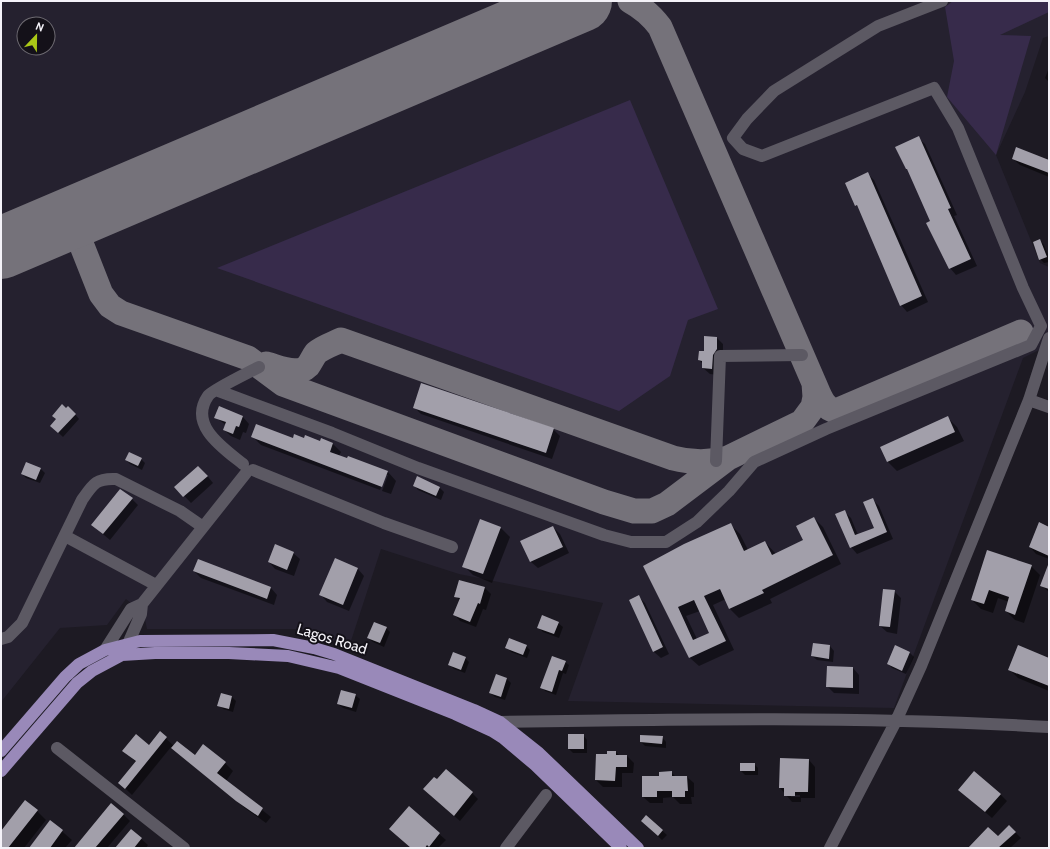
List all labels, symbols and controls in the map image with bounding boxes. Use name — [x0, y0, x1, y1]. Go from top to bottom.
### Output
north arrow — [16, 16, 56, 56]
text: N — [34, 19, 46, 35]
street label: Lagos Road — [295, 620, 369, 658]

